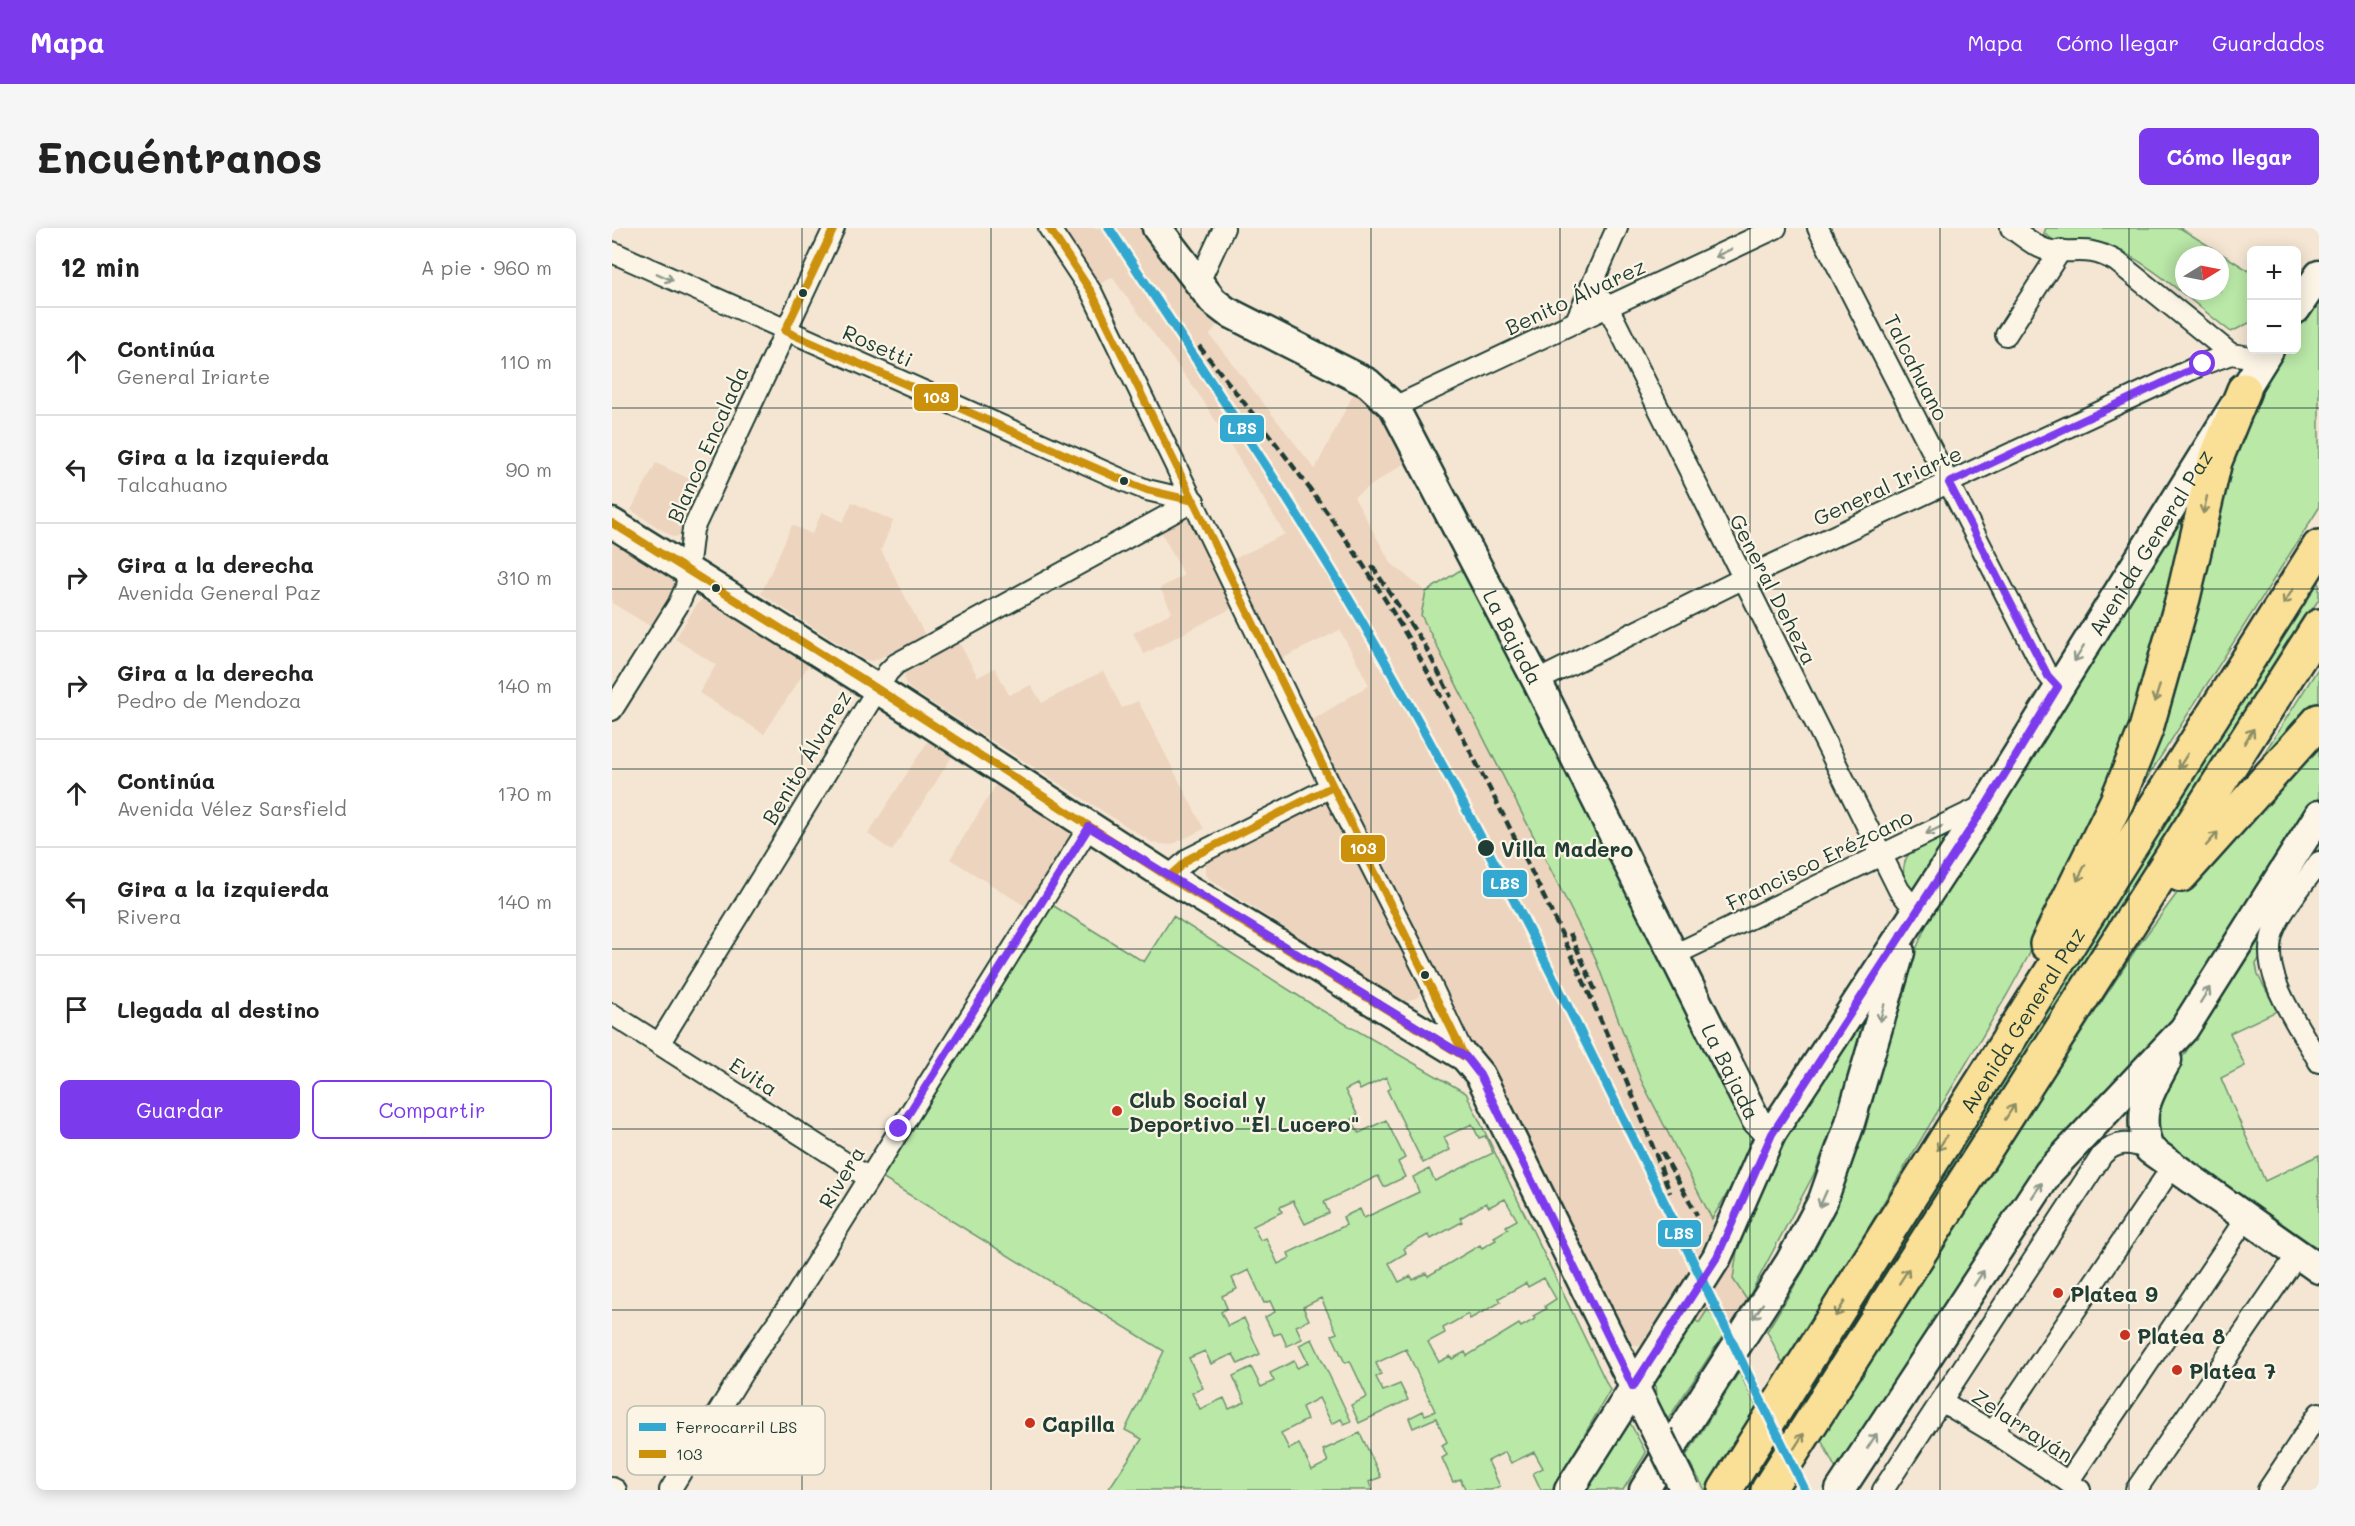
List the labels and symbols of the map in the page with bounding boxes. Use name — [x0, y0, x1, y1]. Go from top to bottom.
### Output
north arrow — [2175, 246, 2229, 300]
one-way arrow — [1714, 248, 1732, 260]
street label: Benito Álvarez — [1501, 252, 1649, 340]
one-way arrow — [656, 271, 674, 283]
unlabelled marker — [797, 287, 809, 299]
street label: Talcahuano — [1879, 309, 1955, 425]
street label: Rosetti — [839, 318, 917, 372]
route start — [2189, 350, 2215, 376]
street label: Blanco Encalada — [660, 362, 754, 526]
line badge: 103 — [913, 383, 959, 412]
text: 103 — [923, 386, 950, 407]
line badge: LBS — [1219, 414, 1265, 443]
text: LBS — [1227, 417, 1257, 438]
street label: General Iriarte — [1808, 439, 1966, 531]
street label: Avenida General Paz — [2081, 444, 2218, 640]
unlabelled marker — [1118, 475, 1130, 487]
one-way arrow — [2199, 495, 2210, 514]
street label: General Deheza — [1724, 509, 1824, 669]
unlabelled marker — [710, 582, 722, 594]
street label: La Bajada — [1478, 584, 1550, 689]
one-way arrow — [2281, 588, 2293, 605]
one-way arrow — [2073, 645, 2086, 662]
one-way arrow — [2151, 684, 2162, 703]
street label: Benito Álvarez — [755, 685, 857, 829]
one-way arrow — [2244, 728, 2256, 745]
one-way arrow — [2177, 752, 2189, 769]
street label: Francisco Erézcano — [1721, 802, 1917, 916]
one-way arrow — [1925, 825, 1943, 837]
one-way arrow — [2205, 832, 2219, 847]
line badge: 103 — [1340, 834, 1386, 863]
place label: Villa Madero — [1501, 835, 1633, 862]
text: 103 — [1350, 837, 1377, 858]
marker: Villa Madero — [1476, 838, 1496, 858]
one-way arrow — [2074, 864, 2086, 882]
line badge: LBS — [1482, 869, 1528, 898]
text: LBS — [1490, 872, 1520, 893]
street label: Avenida General Paz — [1953, 922, 2090, 1117]
unlabelled marker — [1419, 969, 1431, 981]
one-way arrow — [2199, 987, 2211, 1004]
one-way arrow — [1875, 1003, 1887, 1022]
street label: La Bajada — [1696, 1019, 1767, 1123]
street label: Evita — [725, 1051, 783, 1101]
place label: Club Social y Deportivo "El Lucero" — [1129, 1086, 1360, 1137]
marker: Club Social y Deportivo "El Lucero" — [1110, 1104, 1124, 1118]
one-way arrow — [2004, 1104, 2016, 1121]
route end — [885, 1115, 911, 1141]
one-way arrow — [1936, 1134, 1948, 1151]
street label: Rivera — [812, 1141, 870, 1213]
one-way arrow — [2031, 1182, 2043, 1198]
one-way arrow — [1817, 1189, 1828, 1207]
line badge: LBS — [1657, 1219, 1702, 1248]
text: LBS — [1664, 1222, 1694, 1243]
one-way arrow — [1898, 1268, 1911, 1285]
one-way arrow — [1973, 1270, 1985, 1287]
place label: Platea 9 — [2070, 1280, 2158, 1307]
marker: Platea 9 — [2051, 1286, 2065, 1300]
one-way arrow — [1833, 1300, 1845, 1317]
one-way arrow — [1752, 1302, 1764, 1319]
place label: Platea 8 — [2137, 1322, 2225, 1349]
marker: Platea 8 — [2118, 1328, 2132, 1342]
place label: Platea 7 — [2189, 1357, 2276, 1384]
marker: Platea 7 — [2170, 1363, 2184, 1377]
street label: Zelarrayán — [1967, 1382, 2079, 1468]
legend — [627, 1406, 825, 1475]
place label: Capilla — [1042, 1410, 1115, 1437]
text: Ferrocarril LBS — [676, 1416, 797, 1437]
marker: Capilla — [1023, 1416, 1037, 1430]
one-way arrow — [1794, 1433, 1806, 1450]
one-way arrow — [1867, 1433, 1879, 1450]
text: 103 — [676, 1443, 702, 1464]

